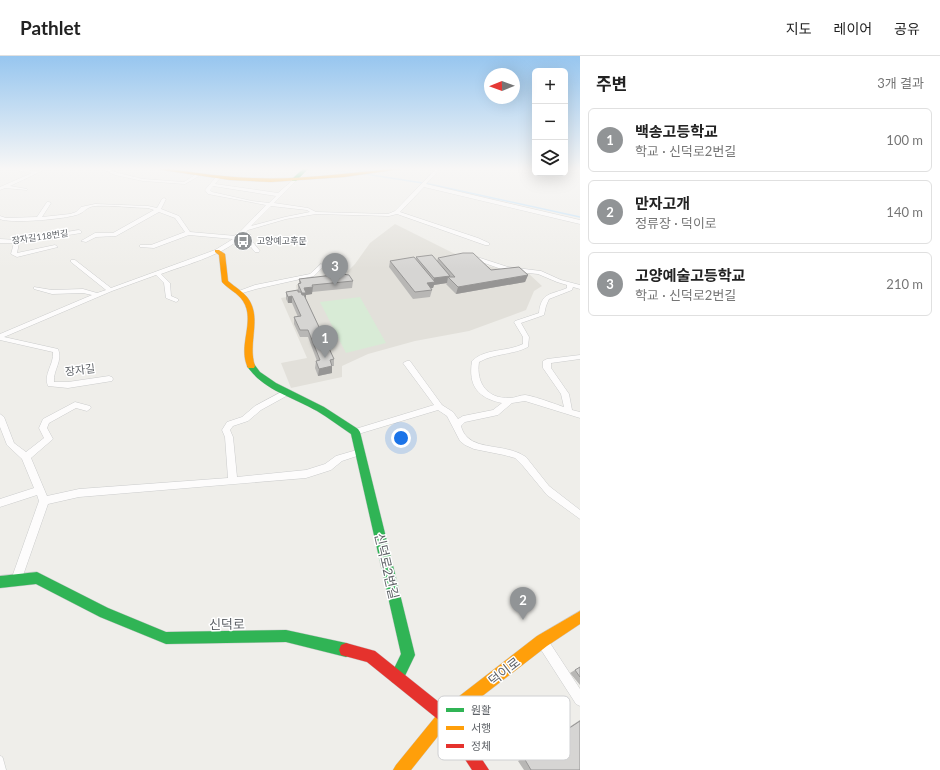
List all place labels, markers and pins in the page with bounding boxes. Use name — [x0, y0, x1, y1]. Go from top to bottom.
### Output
bus stop icon: 고양예고후문 — [232, 230, 254, 252]
place label: 고양예고후문 — [257, 235, 307, 246]
pin: 3 — [322, 253, 348, 286]
pin: 1 — [312, 325, 338, 358]
pin: 2 — [510, 587, 536, 620]

